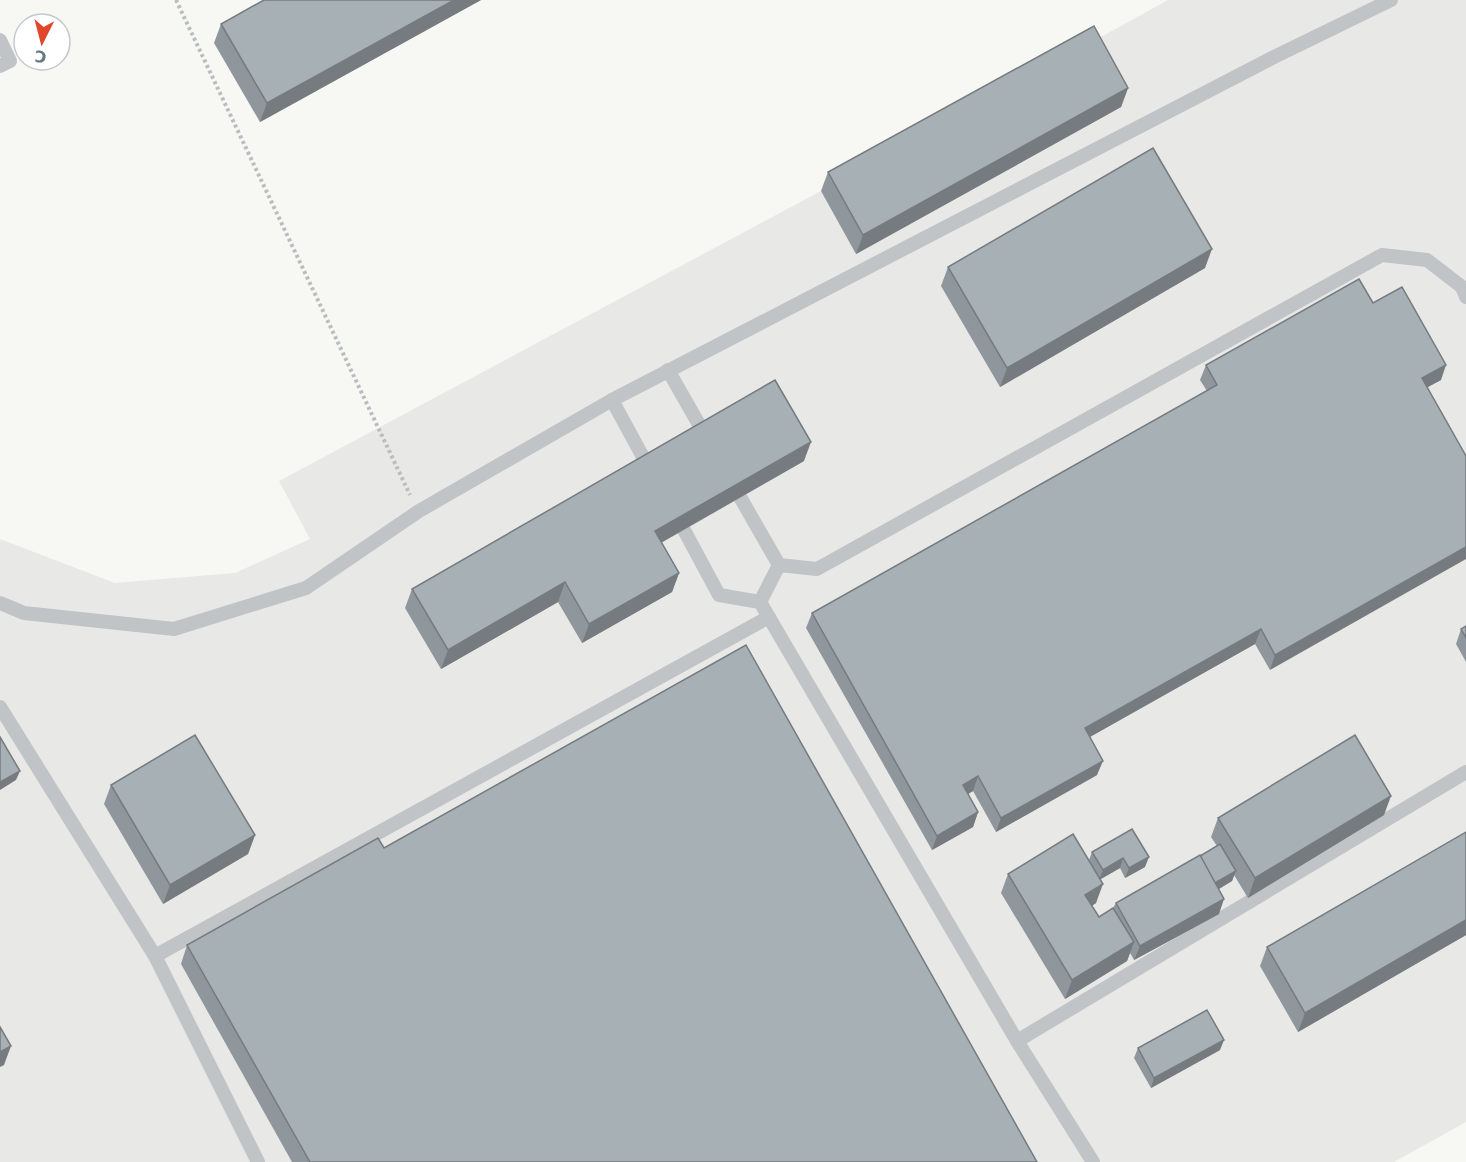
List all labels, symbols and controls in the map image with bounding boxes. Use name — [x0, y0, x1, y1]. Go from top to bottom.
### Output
north arrow — [12, 12, 72, 72]
text: С — [34, 46, 47, 66]

